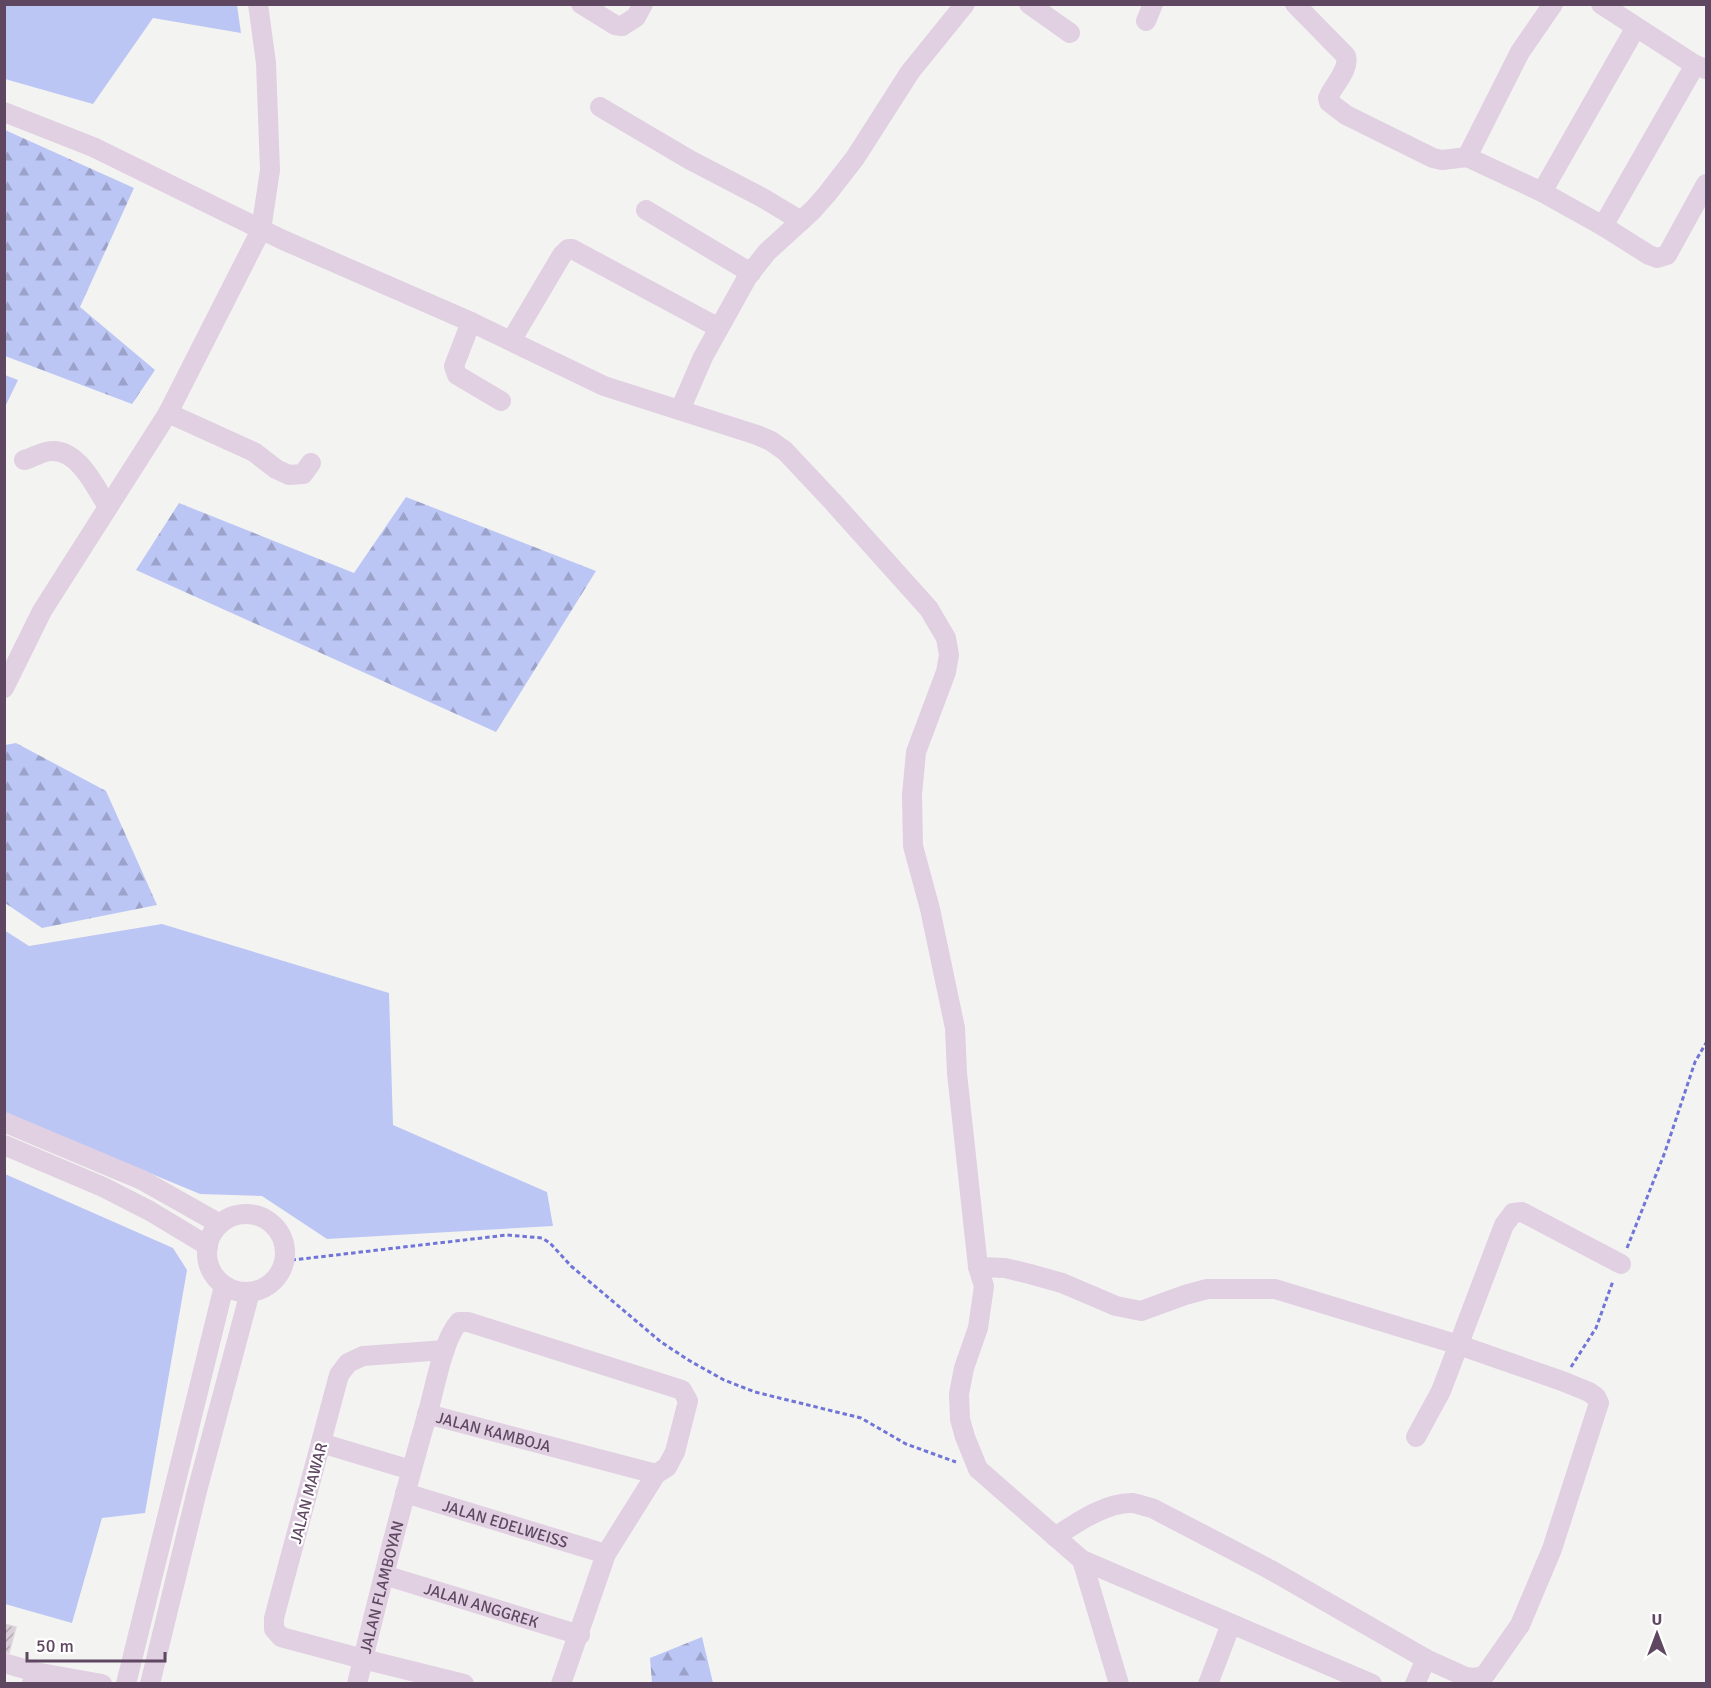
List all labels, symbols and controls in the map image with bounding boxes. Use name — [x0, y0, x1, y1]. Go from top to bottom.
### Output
street label: JALAN KAMBOJA — [434, 1408, 553, 1457]
street label: JALAN MAWAR — [286, 1440, 332, 1546]
street label: JALAN EDELWEISS — [440, 1496, 571, 1553]
street label: JALAN FLAMBOYAN — [356, 1519, 409, 1656]
street label: JALAN ANGGREK — [422, 1579, 541, 1633]
north arrow — [1627, 1604, 1687, 1664]
text: U — [1652, 1610, 1662, 1630]
scale bar — [27, 1625, 165, 1663]
text: 50 m — [36, 1635, 74, 1657]

